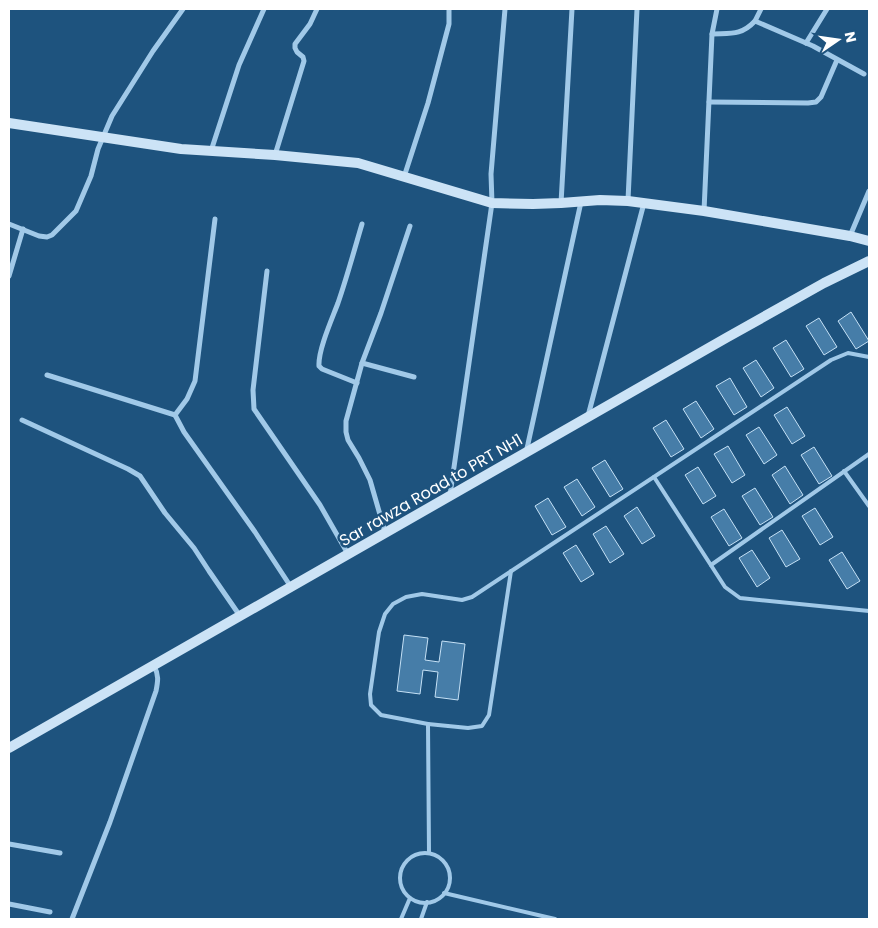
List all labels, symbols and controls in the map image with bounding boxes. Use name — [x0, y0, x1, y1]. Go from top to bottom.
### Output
north arrow — [813, 15, 863, 65]
text: N — [840, 30, 862, 44]
street label: Sar rawza Road to PRT NH1 — [335, 428, 527, 552]

